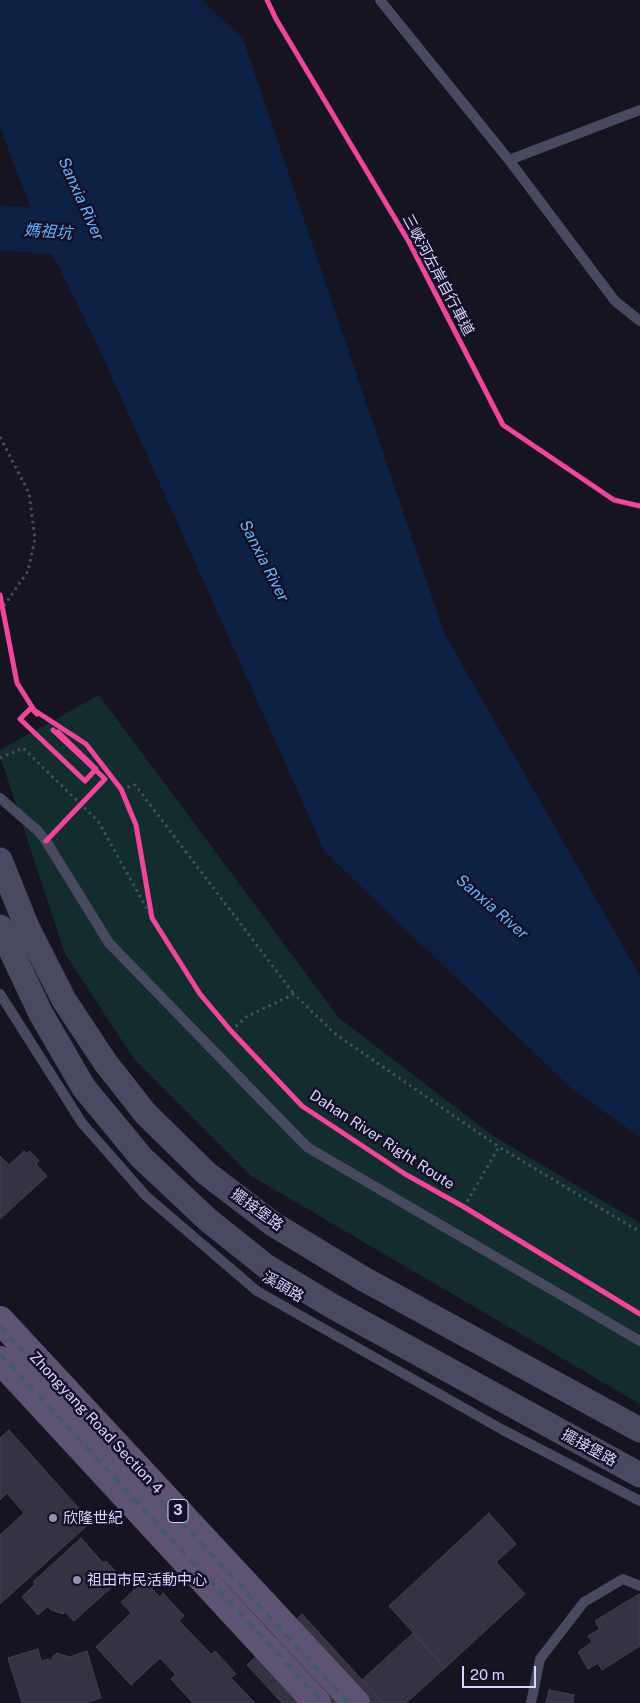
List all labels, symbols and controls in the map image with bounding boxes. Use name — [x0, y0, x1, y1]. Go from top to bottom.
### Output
water label: Sanxia River — [54, 154, 108, 244]
street label: 三峽河左岸自行車道 — [398, 211, 478, 339]
water label: 媽祖坑 — [23, 221, 73, 243]
water label: Sanxia River — [235, 517, 293, 605]
water label: Sanxia River — [452, 870, 532, 944]
street label: Dahan River Right Route — [306, 1086, 458, 1194]
street label: 擺接堡路 — [227, 1185, 287, 1235]
street label: 溪頭路 — [259, 1268, 307, 1306]
street label: Zhongyang Road Section 4 — [25, 1348, 167, 1498]
street label: 擺接堡路 — [558, 1426, 620, 1470]
road number: 3 — [168, 1500, 188, 1522]
place label: 欣隆世紀 — [63, 1509, 123, 1527]
marker: 欣隆世紀 — [47, 1512, 59, 1524]
place label: 祖田市民活動中心 — [87, 1571, 207, 1589]
marker: 祖田市民活動中心 — [71, 1574, 83, 1586]
scale bar — [465, 1656, 539, 1688]
text: 20 m — [470, 1666, 505, 1683]

